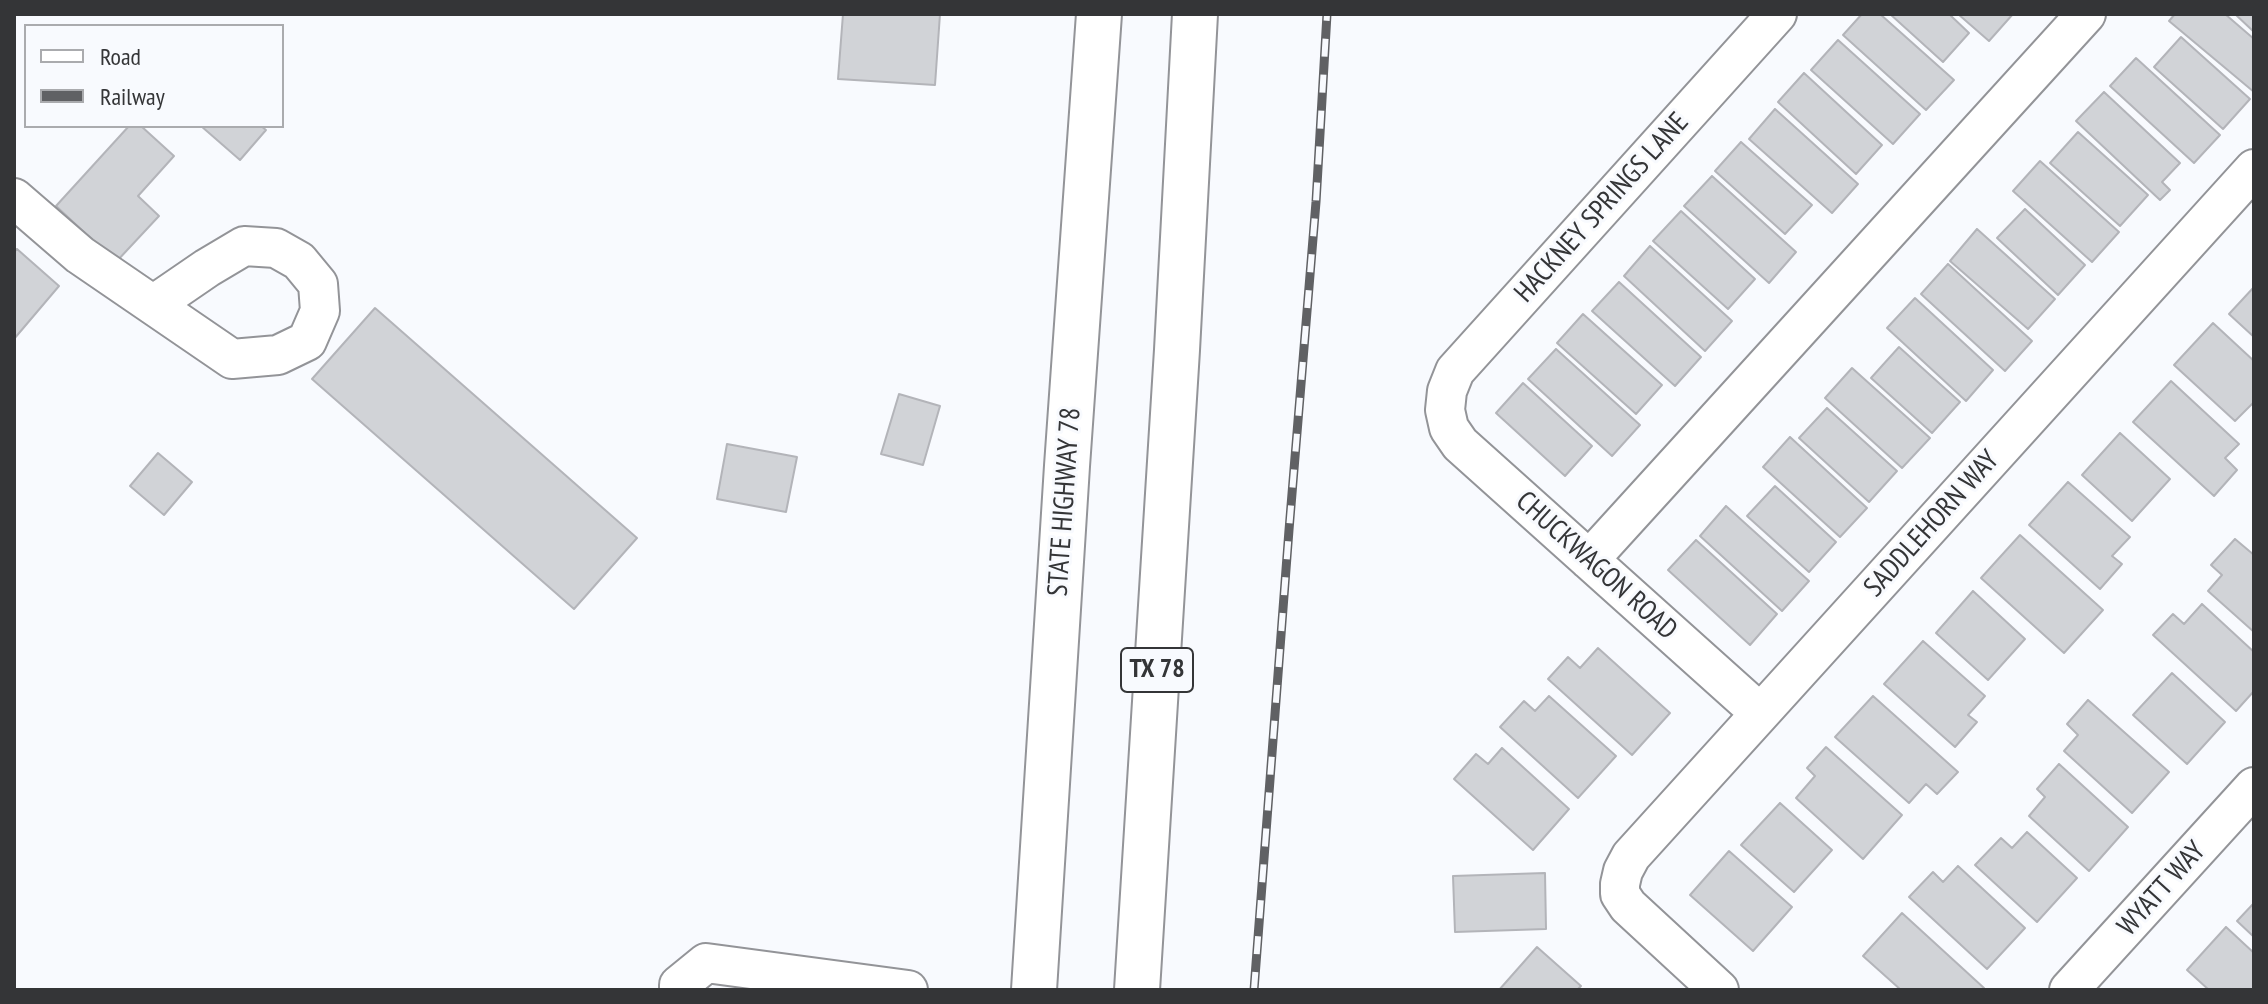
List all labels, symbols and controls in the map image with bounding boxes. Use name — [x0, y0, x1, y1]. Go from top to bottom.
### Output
legend — [24, 24, 284, 128]
text: Road — [100, 41, 141, 72]
text: Railway — [100, 81, 165, 112]
street label: HACKNEY SPRINGS LANE — [1508, 106, 1696, 310]
street label: STATE HIGHWAY 78 — [1042, 407, 1088, 597]
street label: SADDLEHORN WAY — [1857, 444, 2007, 604]
street label: CHUCKWAGON ROAD — [1509, 485, 1683, 647]
road number: TX 78 — [1121, 648, 1193, 692]
street label: WYATT WAY — [2111, 835, 2213, 943]

